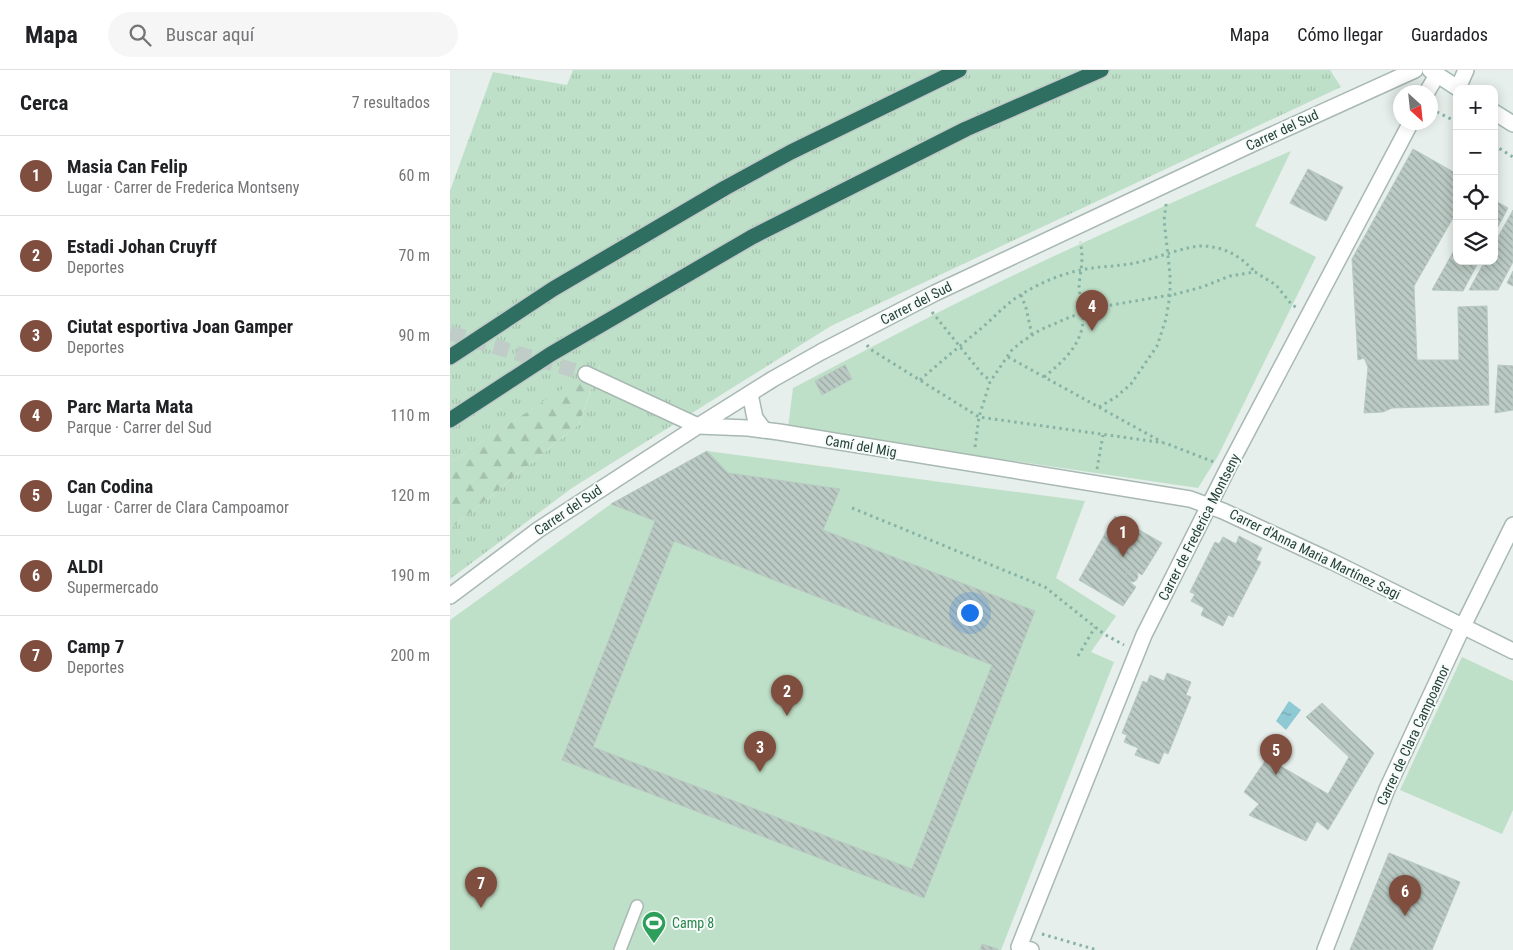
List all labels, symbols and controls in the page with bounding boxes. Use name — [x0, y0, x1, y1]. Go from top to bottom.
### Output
search box — [108, 12, 458, 57]
text: Mapa — [25, 21, 78, 49]
icon: search — [126, 21, 154, 49]
text: Buscar aquí — [166, 23, 254, 46]
text: Mapa — [1230, 24, 1269, 45]
text: Cómo llegar — [1297, 24, 1383, 45]
text: Guardados — [1411, 24, 1488, 45]
north arrow — [1393, 85, 1438, 130]
map controls — [1453, 85, 1498, 265]
button: + — [1453, 85, 1498, 130]
text: Cerca — [20, 91, 68, 115]
text: 7 resultados — [352, 93, 430, 112]
street label: Carrer del Sud — [1243, 106, 1321, 154]
button: − — [1453, 130, 1498, 175]
text: Masia Can Felip — [67, 155, 188, 178]
text: 1 — [32, 166, 40, 185]
text: 60 m — [398, 166, 430, 185]
button: locate — [1453, 175, 1498, 220]
text: Lugar · Carrer de Frederica Montseny — [67, 178, 299, 197]
button: layers — [1453, 220, 1498, 265]
text: Estadi Johan Cruyff — [67, 235, 217, 258]
text: 2 — [32, 246, 40, 265]
text: 70 m — [398, 246, 430, 265]
text: Deportes — [67, 258, 124, 277]
street label: Carrer del Sud — [878, 278, 954, 328]
pin: 4 — [1076, 290, 1108, 331]
text: Ciutat esportiva Joan Gamper — [67, 315, 293, 338]
text: 3 — [32, 326, 40, 345]
text: 90 m — [398, 326, 430, 345]
text: Deportes — [67, 338, 124, 357]
text: Parc Marta Mata — [67, 395, 193, 418]
text: 4 — [32, 406, 40, 425]
text: 110 m — [391, 406, 430, 425]
text: Parque · Carrer del Sud — [67, 418, 212, 437]
street label: Camí del Mig — [824, 432, 898, 460]
street label: Carrer de Frederica Montseny — [1155, 451, 1243, 603]
text: Can Codina — [67, 475, 153, 498]
street label: Carrer del Sud — [531, 482, 605, 538]
text: 5 — [32, 486, 40, 505]
text: 120 m — [391, 486, 430, 505]
text: Lugar · Carrer de Clara Campoamor — [67, 498, 289, 517]
street label: Carrer d'Anna Maria Martínez Sagi — [1227, 506, 1403, 602]
pin: 1 — [1107, 516, 1139, 557]
text: ALDI — [67, 555, 103, 578]
text: 6 — [32, 566, 40, 585]
text: 190 m — [391, 566, 430, 585]
text: Supermercado — [67, 578, 159, 597]
your location — [957, 600, 983, 626]
text: Camp 7 — [67, 635, 124, 658]
text: 7 — [32, 646, 40, 665]
text: 200 m — [391, 646, 430, 665]
text: Deportes — [67, 658, 124, 677]
street label: Carrer de Clara Campoamor — [1373, 662, 1453, 808]
pin: 2 — [771, 675, 803, 716]
pin: 3 — [744, 731, 776, 772]
pin: 5 — [1260, 734, 1292, 775]
pin: 7 — [465, 867, 497, 908]
pin: 6 — [1389, 875, 1421, 916]
sports icon: Camp 8 — [641, 910, 667, 944]
place label: Camp 8 — [672, 915, 714, 931]

